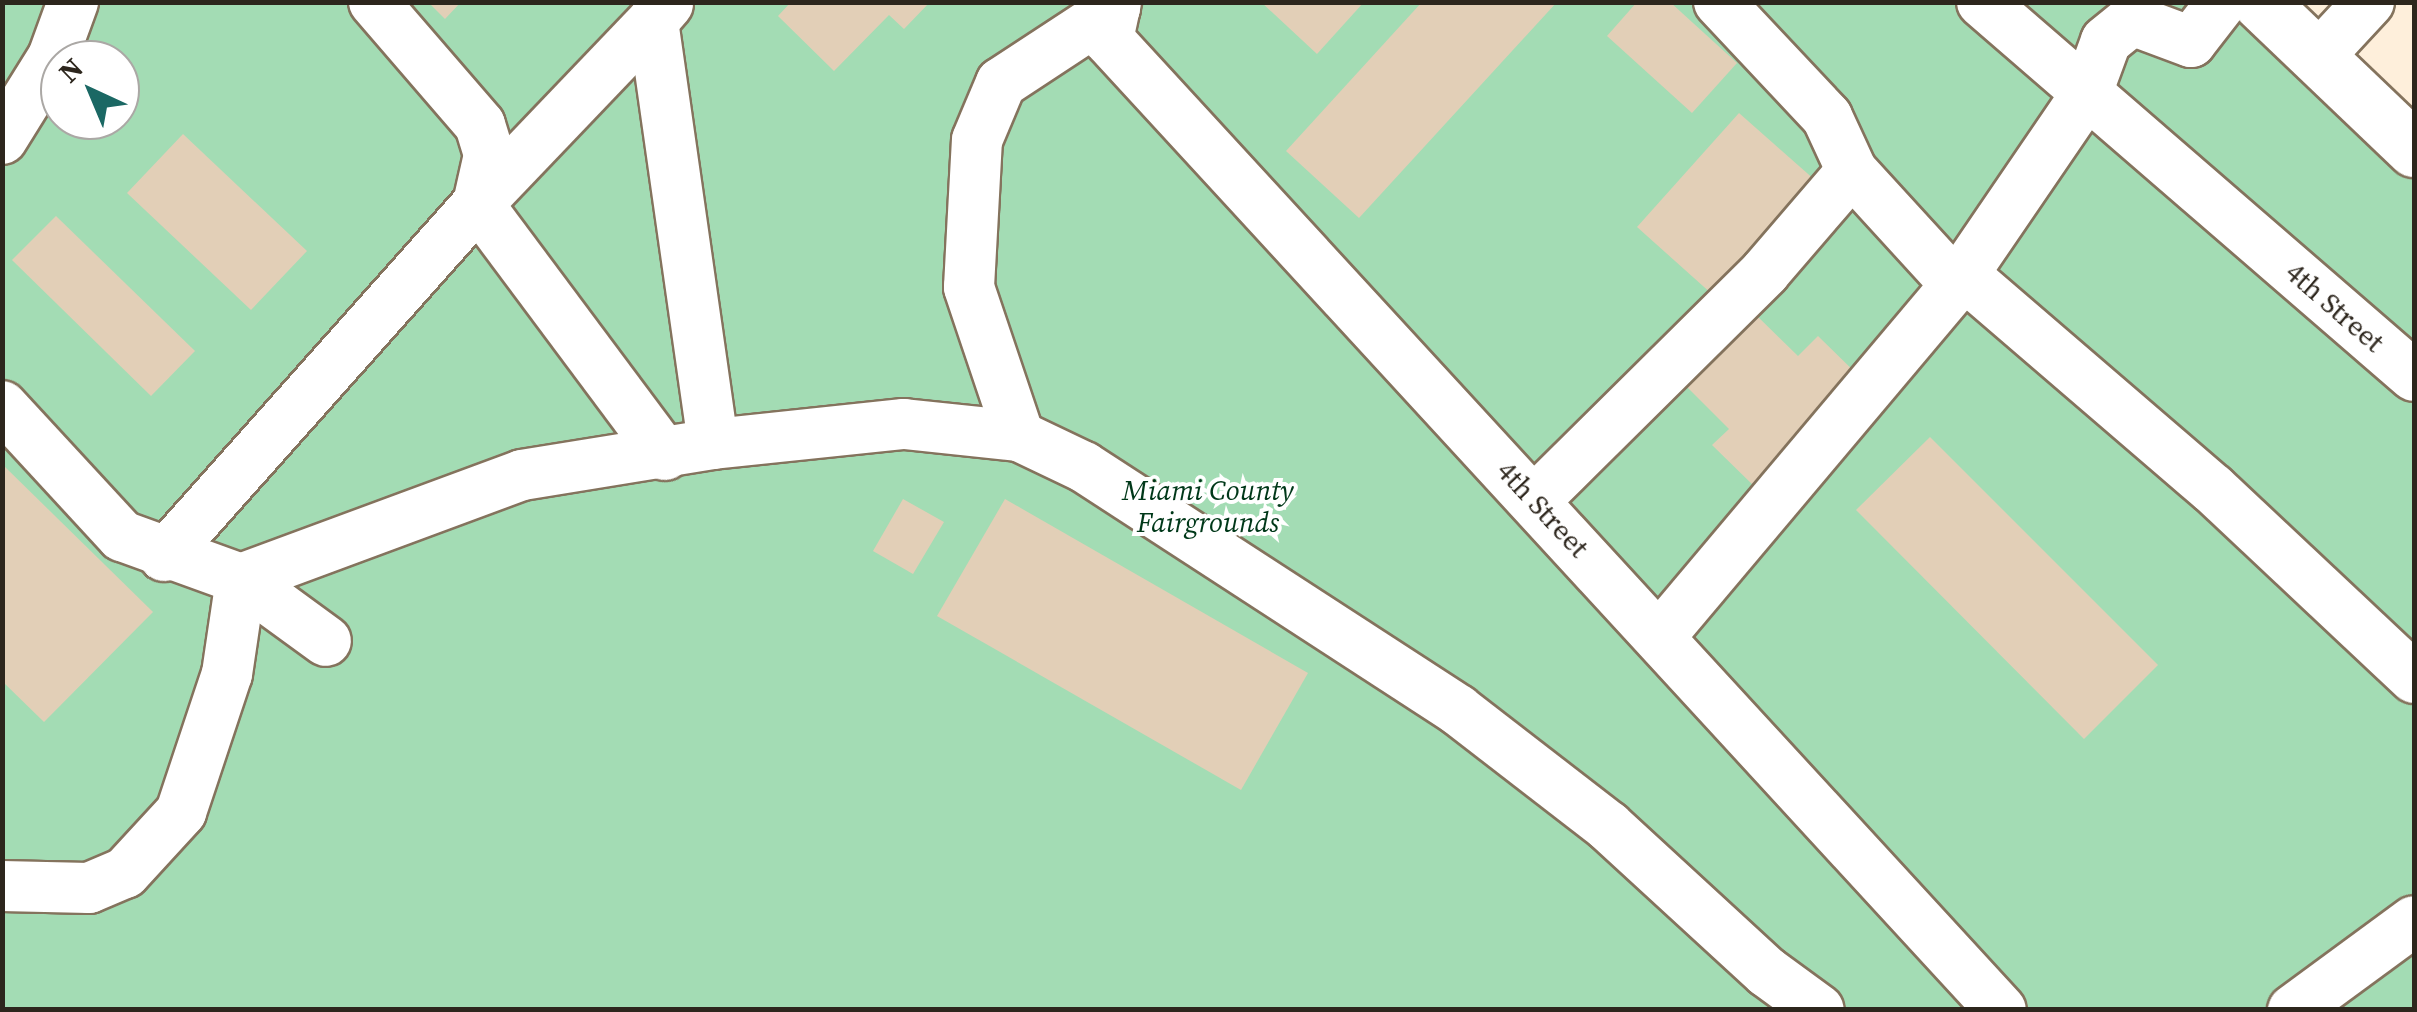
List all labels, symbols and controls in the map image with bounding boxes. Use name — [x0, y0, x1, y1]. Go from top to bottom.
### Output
north arrow — [40, 40, 140, 140]
text: N — [50, 49, 91, 91]
street label: 4th Street — [2279, 255, 2391, 359]
street label: 4th Street — [1490, 454, 1596, 564]
park label: Miami County Fairgrounds — [1122, 473, 1294, 539]

